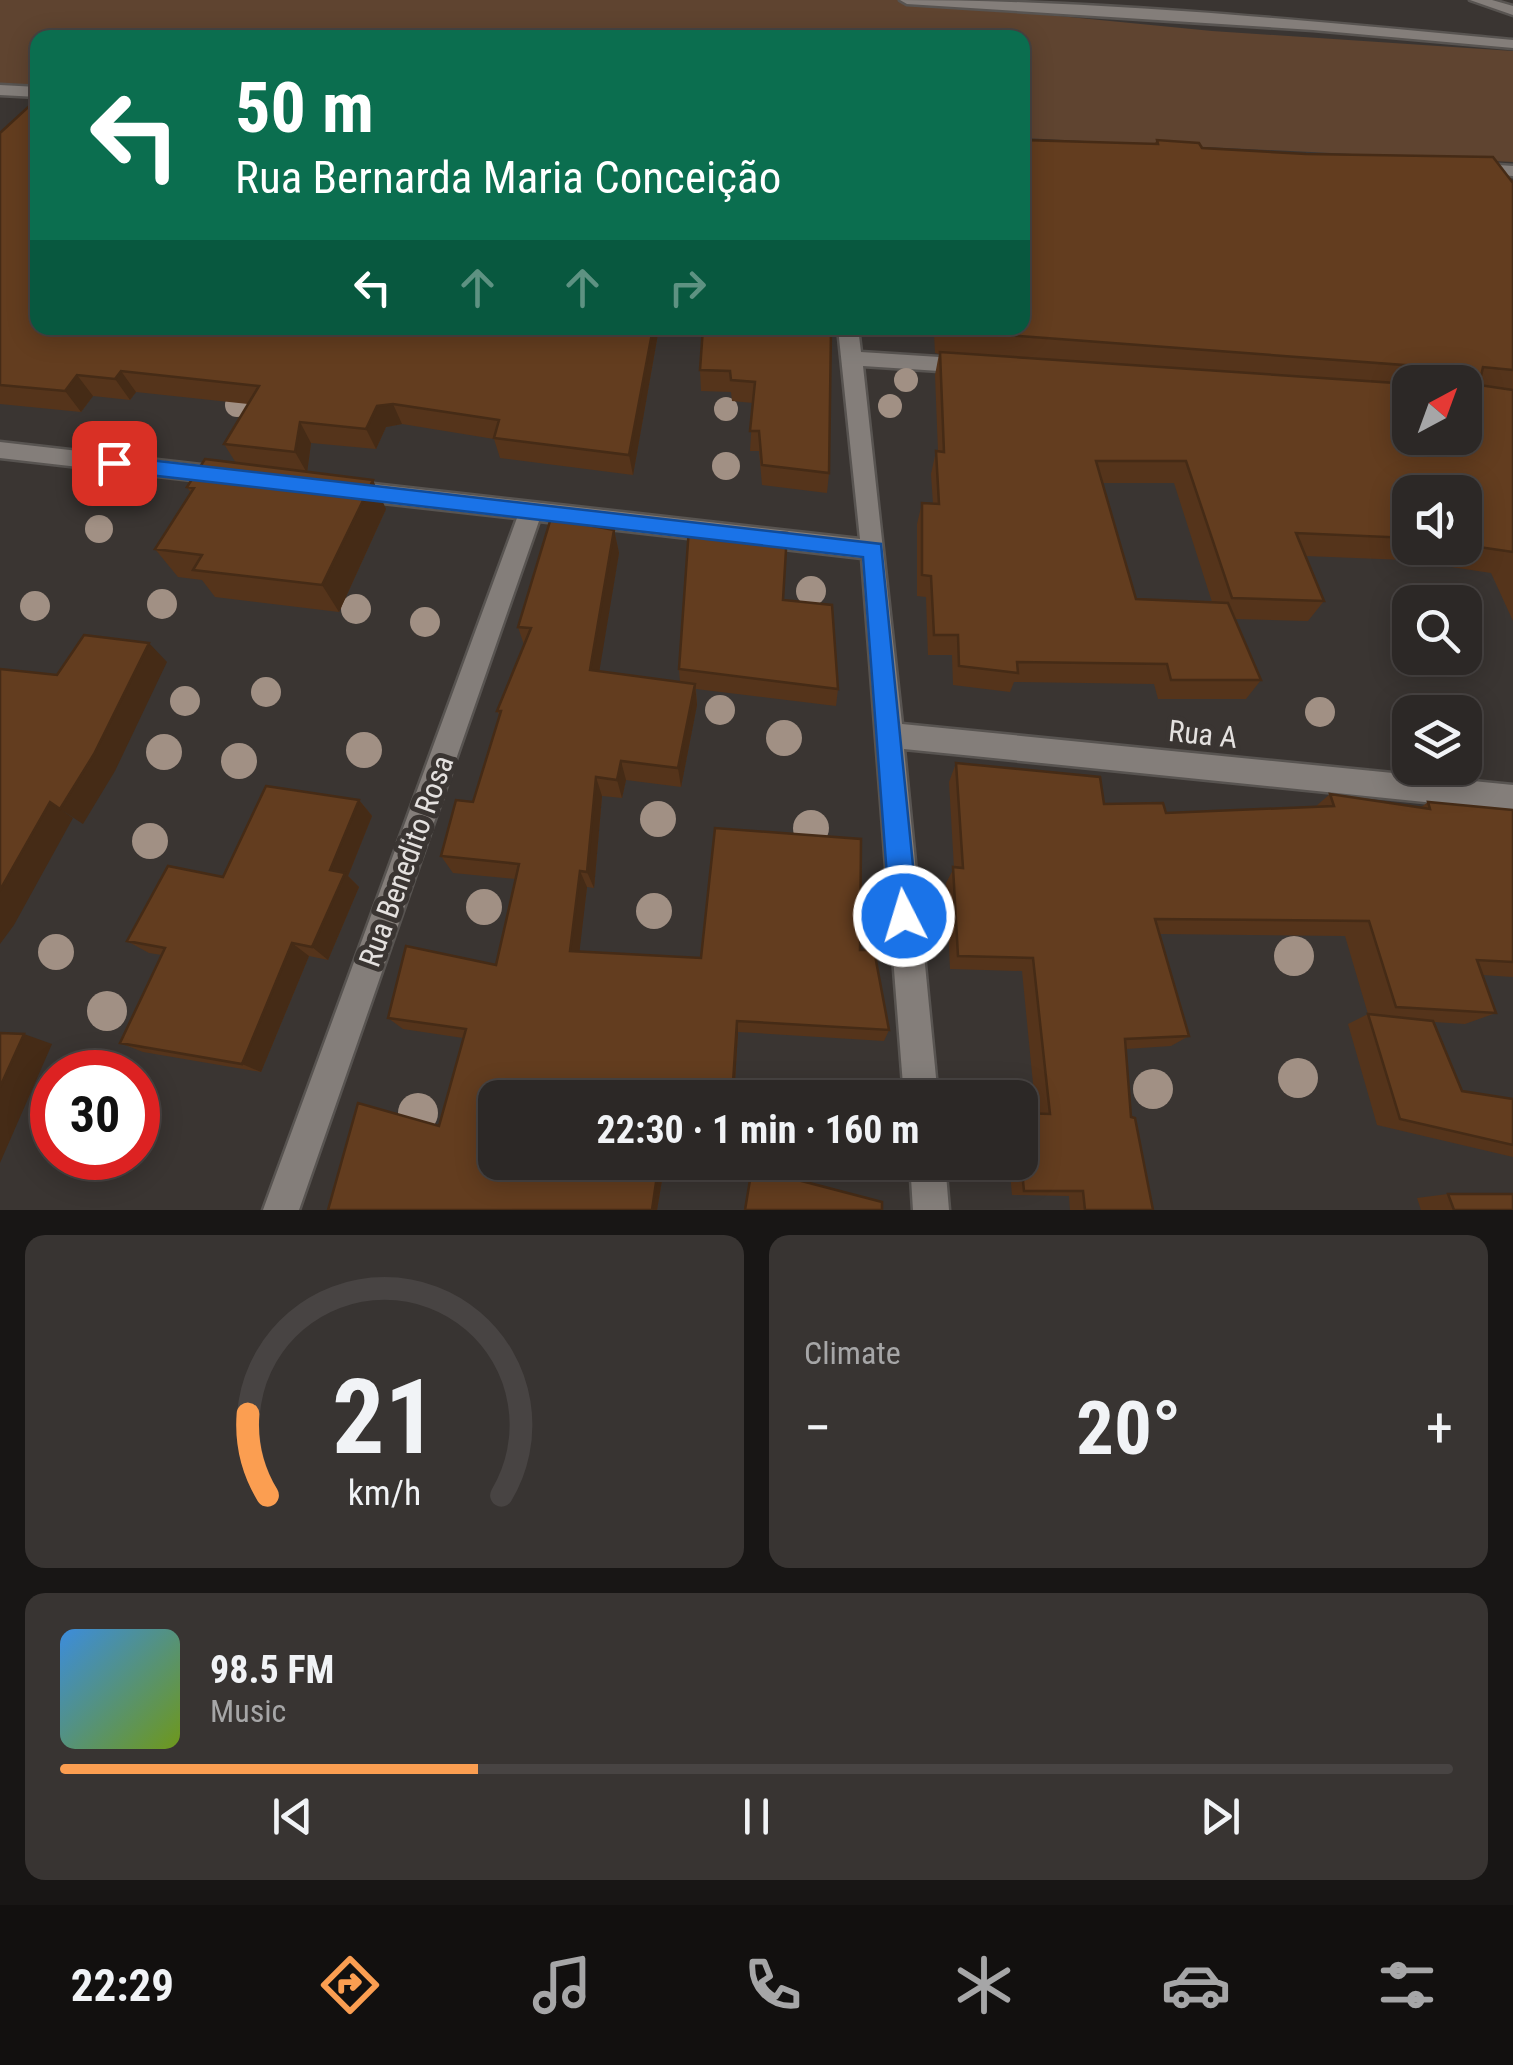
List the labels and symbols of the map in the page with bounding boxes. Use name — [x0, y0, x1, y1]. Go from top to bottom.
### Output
north arrow — [1392, 365, 1482, 455]
pin — [72, 421, 157, 506]
street label: Rua A — [1167, 713, 1239, 755]
street label: Rua Benedito Rosa — [352, 751, 460, 971]
position arrow — [852, 864, 956, 968]
speed limit sign: 30 — [30, 1050, 160, 1180]

